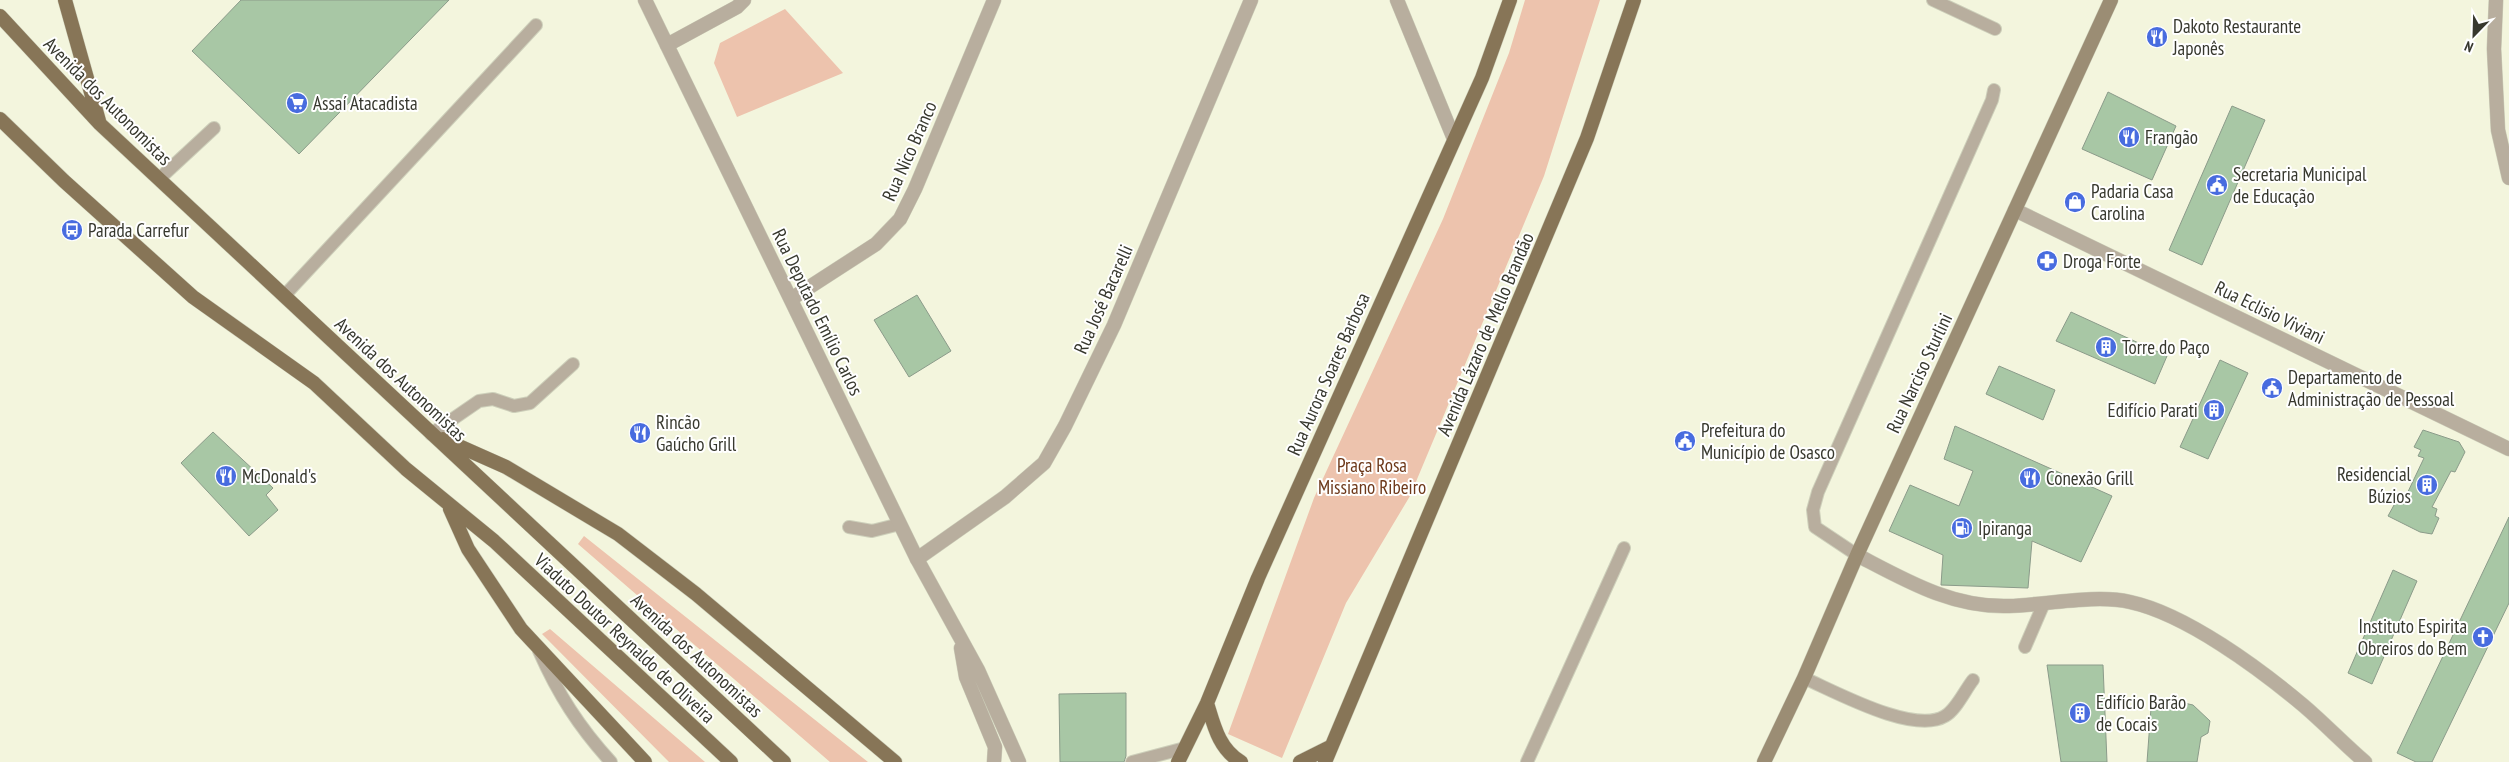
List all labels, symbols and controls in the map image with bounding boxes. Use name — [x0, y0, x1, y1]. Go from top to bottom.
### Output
north arrow — [2449, 10, 2499, 60]
place label: Dakoto Restaurante Japonês — [2172, 14, 2301, 60]
restaurant icon: Dakoto Restaurante Japonês — [2145, 25, 2169, 49]
street label: Avenida dos Autonomistas — [39, 32, 177, 170]
text: N — [2462, 37, 2476, 57]
supermarket icon: Assaí Atacadista — [285, 91, 309, 115]
place label: Assaí Atacadista — [313, 91, 418, 115]
street label: Rua Nico Branco — [876, 97, 942, 205]
restaurant icon: Frangão — [2117, 125, 2141, 149]
place label: Frangão — [2145, 125, 2198, 149]
place label: Secretaria Municipal de Educação — [2233, 162, 2367, 208]
public building icon: Secretaria Municipal de Educação — [2205, 173, 2229, 197]
place label: Padaria Casa Carolina — [2091, 179, 2174, 225]
shop icon: Padaria Casa Carolina — [2063, 190, 2087, 214]
bus stop icon: Parada Carrefur — [60, 218, 84, 242]
place label: Parada Carrefur — [88, 218, 190, 242]
street label: Rua Deputado Emílio Carlos — [767, 225, 869, 399]
street label: Avenida Lázaro de Mello Brandão — [1431, 229, 1539, 439]
street label: Rua José Bacarelli — [1068, 241, 1138, 357]
pharmacy icon: Droga Forte — [2035, 249, 2059, 273]
place label: Droga Forte — [2063, 249, 2141, 273]
street label: Rua Eclisio Viviani — [2211, 275, 2329, 349]
street label: Rua Aurora Soares Barbosa — [1281, 289, 1375, 459]
street label: Rua Narciso Sturlini — [1881, 309, 1957, 437]
street label: Avenida dos Autonomistas — [330, 312, 472, 446]
building icon: Torre do Paço — [2094, 335, 2118, 359]
place label: Torre do Paço — [2122, 335, 2210, 359]
place label: Departamento de Administração de Pessoal — [2288, 365, 2455, 411]
public building icon: Departamento de Administração de Pessoal — [2260, 376, 2284, 400]
place label: Edifício Parati — [2108, 398, 2198, 422]
building icon: Edifício Parati — [2202, 398, 2226, 422]
place label: Rincão Gaúcho Grill — [656, 410, 737, 456]
place label: Prefeitura do Município de Osasco — [1701, 418, 1835, 464]
restaurant icon: Rincão Gaúcho Grill — [628, 421, 652, 445]
public building icon: Prefeitura do Município de Osasco — [1673, 429, 1697, 453]
park label: Praça Rosa Missiano Ribeiro — [1318, 453, 1426, 499]
place label: Residencial Búzios — [2337, 462, 2412, 508]
restaurant icon: McDonald's — [214, 464, 238, 488]
place label: McDonald's — [242, 464, 317, 488]
restaurant icon: Conexão Grill — [2018, 466, 2042, 490]
place label: Conexão Grill — [2046, 466, 2134, 490]
building icon: Residencial Búzios — [2415, 473, 2439, 497]
fuel station icon: Ipiranga — [1950, 516, 1974, 540]
place label: Ipiranga — [1978, 516, 2032, 540]
street label: Viaduto Doutor Reynaldo de Oliveira — [529, 547, 720, 728]
street label: Avenida dos Autonomistas — [626, 588, 768, 722]
place label: Instituto Espirita Obreiros do Bem — [2358, 614, 2467, 660]
church icon: Instituto Espirita Obreiros do Bem — [2471, 625, 2495, 649]
place label: Edifício Barão de Cocais — [2096, 690, 2186, 736]
building icon: Edifício Barão de Cocais — [2068, 701, 2092, 725]

